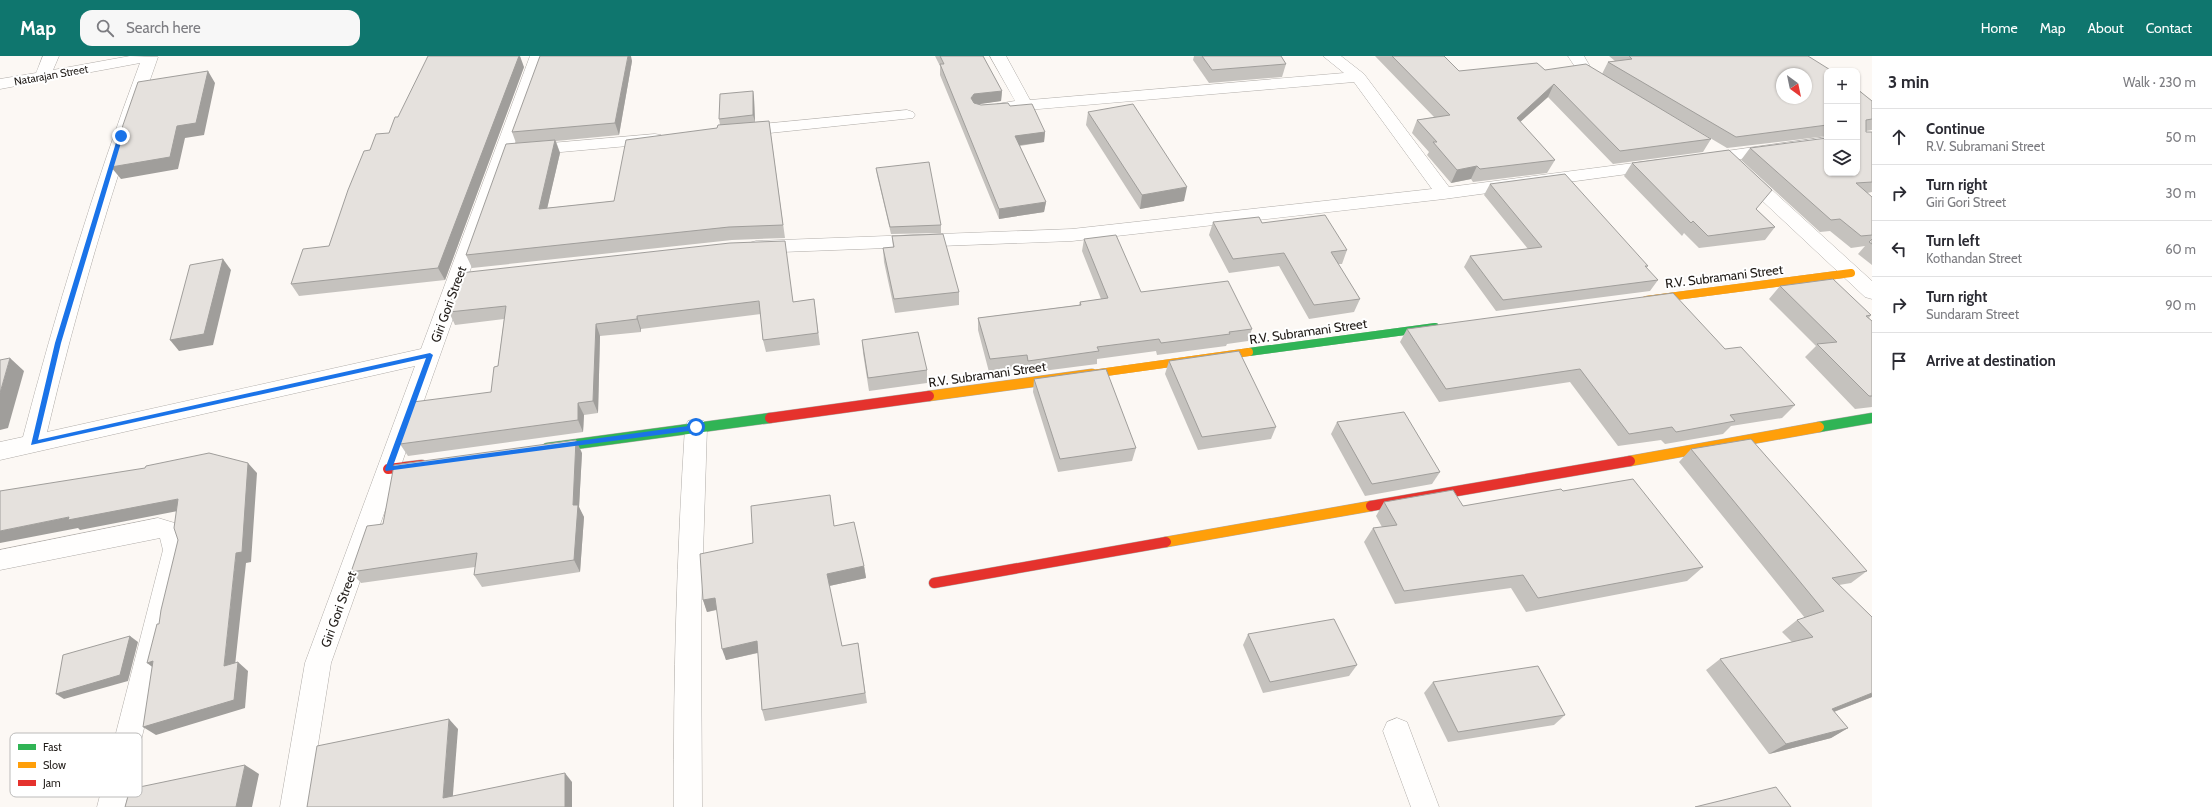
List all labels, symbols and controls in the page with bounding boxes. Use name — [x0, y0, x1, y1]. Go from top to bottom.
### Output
search box — [80, 10, 360, 46]
text: Map — [20, 17, 56, 40]
icon: search — [94, 17, 116, 39]
text: Search here — [126, 19, 201, 37]
text: Home — [1981, 19, 2018, 37]
text: Map — [2040, 19, 2065, 37]
text: About — [2087, 19, 2124, 37]
text: Contact — [2146, 19, 2192, 37]
street label: Natarajan Street — [13, 62, 89, 88]
north arrow — [1776, 68, 1812, 104]
map controls — [1824, 68, 1860, 176]
button: + — [1824, 68, 1860, 104]
text: 3 min — [1888, 72, 1929, 92]
text: Walk · 230 m — [2123, 74, 2196, 90]
button: − — [1824, 104, 1860, 140]
text: Continue — [1926, 120, 1985, 138]
icon: ahead — [1888, 126, 1910, 148]
route end — [112, 127, 130, 145]
text: 50 m — [2166, 129, 2196, 145]
text: R.V. Subramani Street — [1926, 138, 2045, 154]
button: layers — [1824, 140, 1860, 176]
text: Turn right — [1926, 176, 1987, 194]
icon: right — [1888, 182, 1910, 204]
text: 30 m — [2166, 185, 2196, 201]
text: Giri Gori Street — [1926, 194, 2006, 210]
text: Turn left — [1926, 232, 1980, 250]
icon: left — [1888, 238, 1910, 260]
text: 60 m — [2165, 241, 2196, 257]
text: Kothandan Street — [1926, 250, 2022, 266]
street label: R.V. Subramani Street — [1664, 261, 1785, 291]
street label: Giri Gori Street — [427, 263, 469, 344]
text: Turn right — [1926, 288, 1987, 306]
icon: right — [1888, 294, 1910, 316]
text: 90 m — [2165, 297, 2196, 313]
text: Sundaram Street — [1926, 306, 2019, 322]
street label: R.V. Subramani Street — [1248, 315, 1369, 347]
icon: arrive — [1888, 350, 1910, 372]
text: Arrive at destination — [1926, 352, 2056, 370]
street label: R.V. Subramani Street — [927, 358, 1048, 390]
route start — [687, 418, 705, 436]
street label: Giri Gori Street — [317, 568, 359, 649]
legend — [10, 733, 142, 797]
text: Fast — [43, 740, 62, 754]
text: Slow — [43, 758, 66, 772]
text: Jam — [42, 776, 61, 790]

